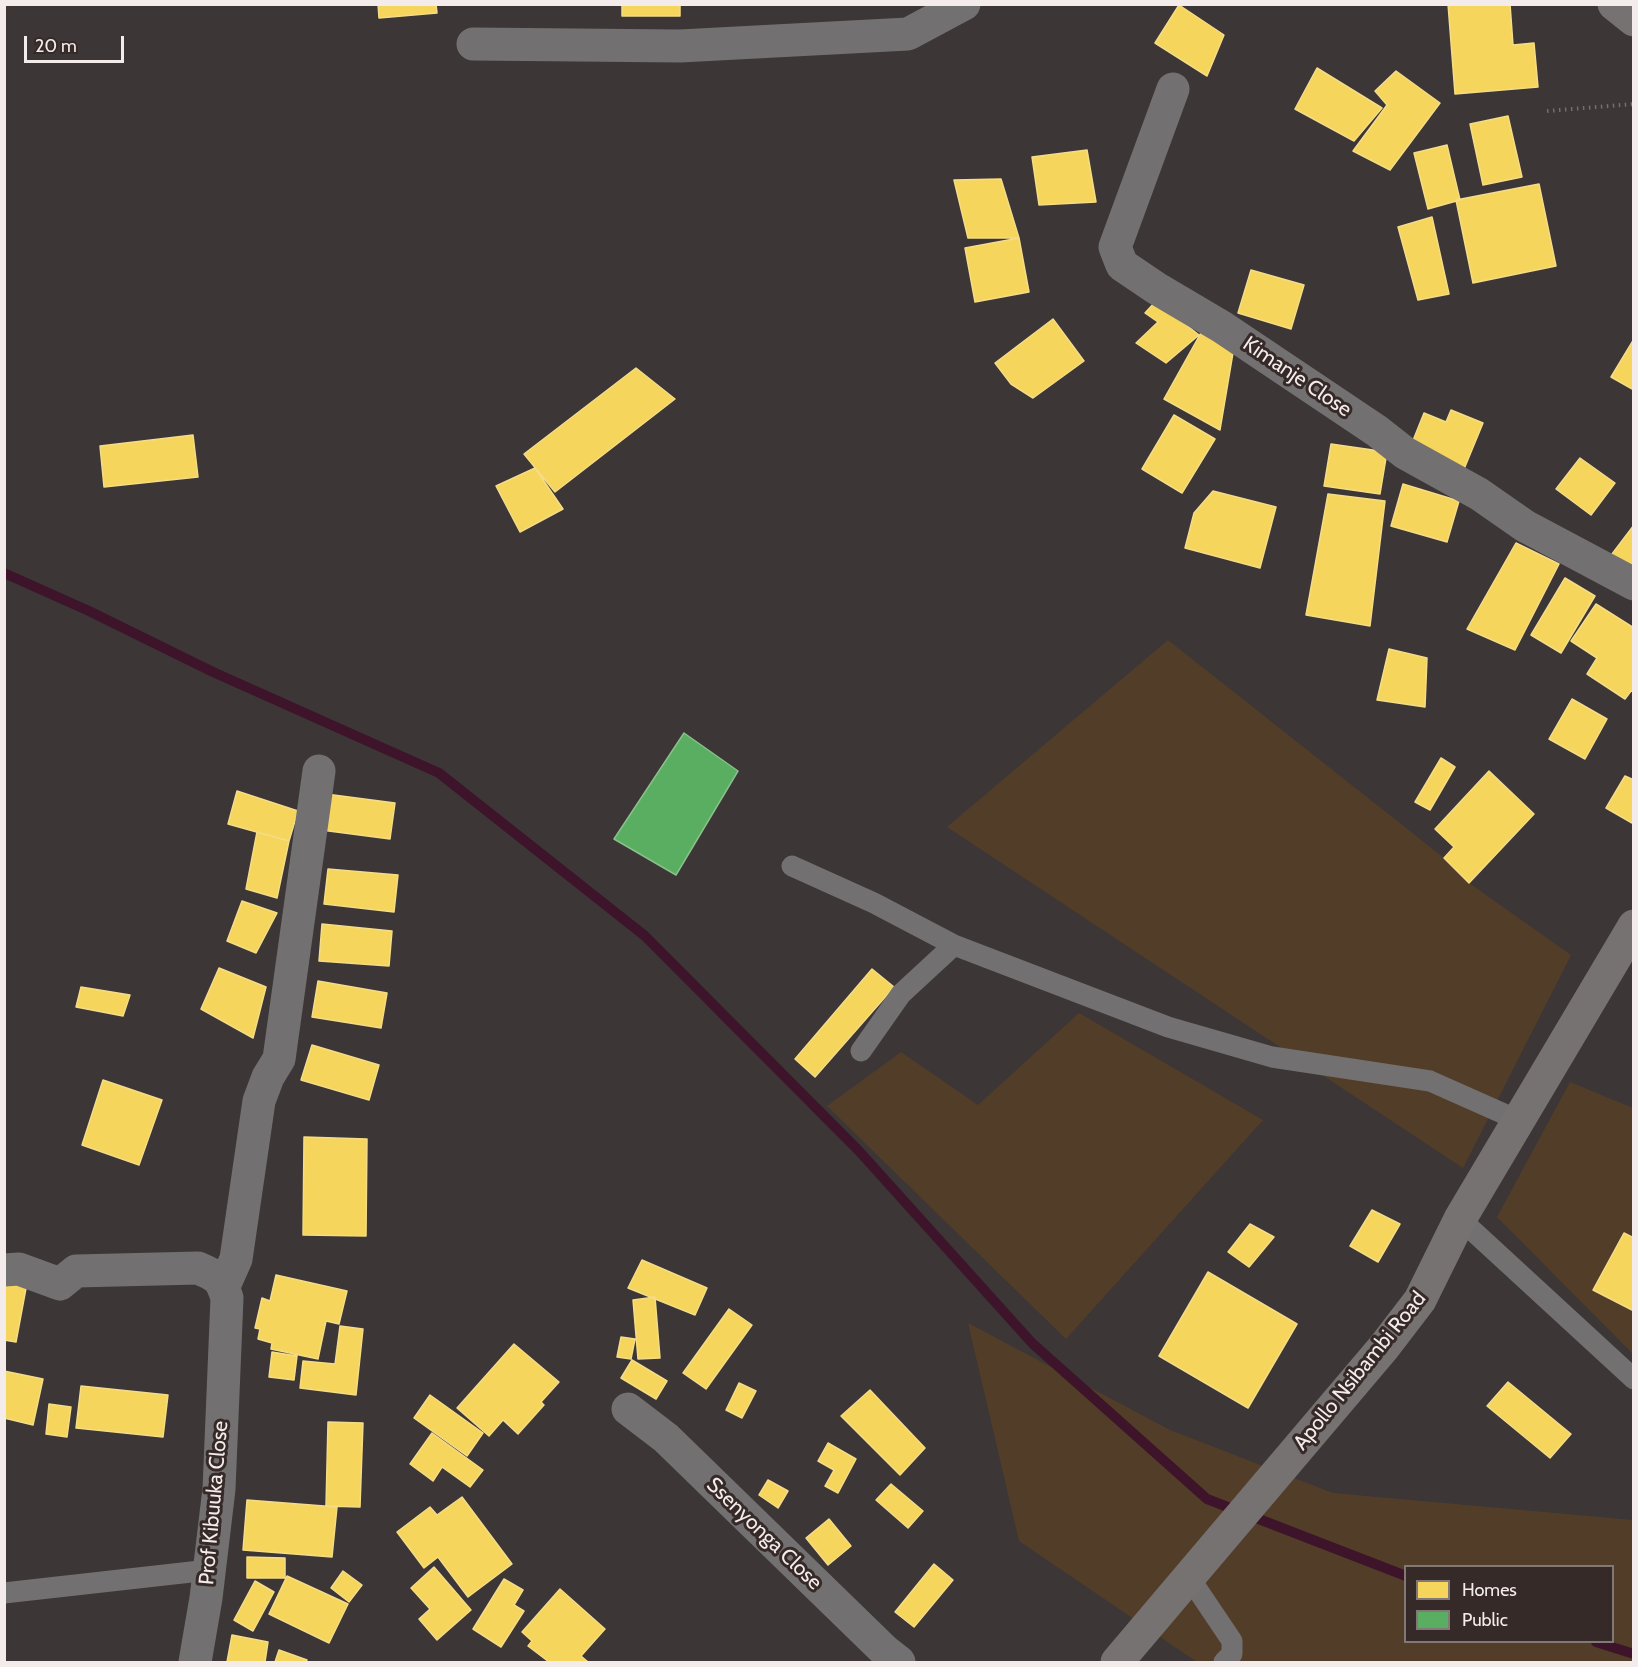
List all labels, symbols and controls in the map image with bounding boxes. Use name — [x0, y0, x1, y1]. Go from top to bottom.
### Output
scale bar — [27, 24, 128, 62]
text: 20 m — [35, 35, 77, 57]
street label: Kimanje Close — [1238, 331, 1356, 423]
street label: Apollo Nsibambi Road — [1288, 1287, 1432, 1455]
street label: Prof Kibuuka Close — [194, 1420, 234, 1586]
street label: Ssenyonga Close — [701, 1473, 827, 1595]
legend — [1404, 1565, 1614, 1643]
text: Homes — [1462, 1579, 1517, 1601]
text: Public — [1462, 1609, 1508, 1631]

